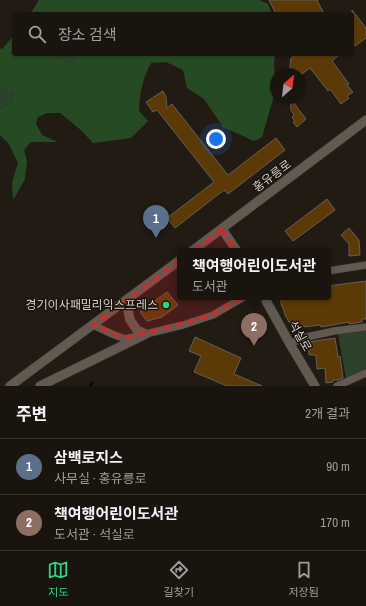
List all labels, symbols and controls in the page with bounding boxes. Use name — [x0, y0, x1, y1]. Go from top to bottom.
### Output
search box — [12, 12, 354, 56]
icon: search — [26, 23, 48, 45]
text: 장소 검색 — [58, 24, 117, 45]
north arrow — [270, 68, 306, 104]
your location — [206, 129, 226, 149]
street label: 홍유릉로 — [250, 156, 294, 196]
pin: 1 — [143, 205, 169, 238]
popup — [177, 248, 331, 300]
text: 책여행어린이도서관 — [192, 255, 316, 276]
text: 도서관 — [192, 278, 228, 295]
place label: 경기이사패밀리익스프레스 — [26, 297, 158, 313]
marker: 경기이사패밀리익스프레스 — [161, 300, 171, 310]
pin: 2 — [241, 313, 267, 346]
street label: 석실로 — [285, 318, 315, 354]
text: 주변 — [16, 402, 47, 425]
text: 2개 결과 — [305, 405, 350, 422]
text: 삼백로지스 — [54, 447, 123, 468]
text: 1 — [26, 458, 32, 475]
text: 90 m — [326, 458, 350, 475]
text: 사무실 · 홍유릉로 — [54, 470, 147, 487]
text: 책여행어린이도서관 — [54, 503, 178, 524]
text: 2 — [26, 514, 32, 531]
text: 170 m — [320, 514, 350, 531]
text: 도서관 · 석실로 — [54, 526, 135, 543]
tab: 지도 — [47, 559, 69, 599]
tab: 길찾기 — [164, 559, 194, 599]
tab: 저장됨 — [288, 559, 319, 599]

